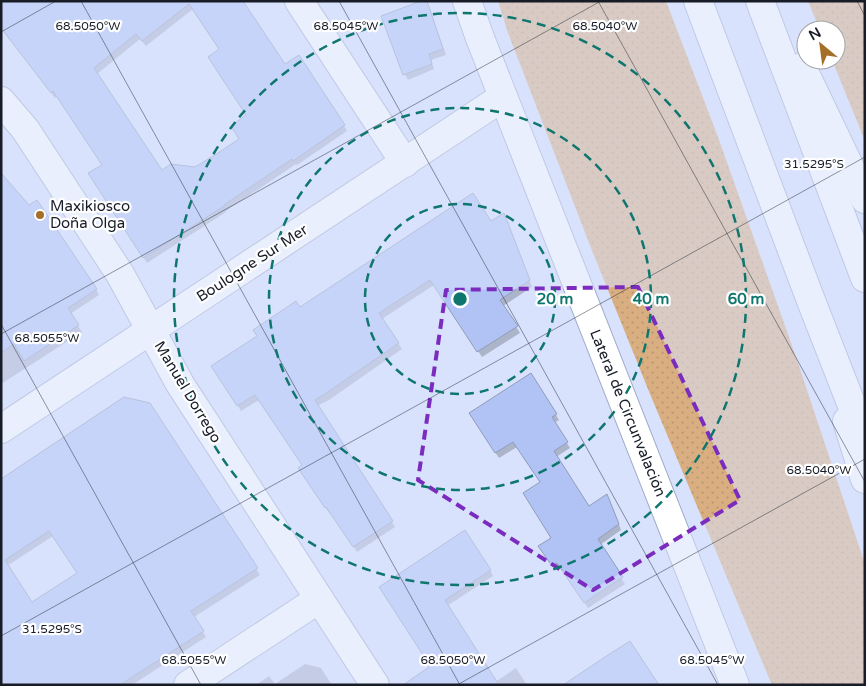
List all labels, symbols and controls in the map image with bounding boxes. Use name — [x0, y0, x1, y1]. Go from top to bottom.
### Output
text: 68.5050°W — [55, 19, 121, 33]
text: 68.5045°W — [314, 19, 378, 33]
text: 68.5040°W — [572, 19, 638, 33]
north arrow — [796, 20, 846, 70]
text: N — [806, 24, 824, 44]
text: 31.5295°S — [784, 157, 844, 171]
place label: Maxikiosco Doña Olga — [50, 197, 130, 232]
marker: Maxikiosco Doña Olga — [34, 209, 46, 221]
street label: Boulogne Sur Mer — [193, 220, 311, 306]
centre of rings — [451, 290, 469, 308]
text: 20 m — [537, 290, 573, 308]
text: 40 m — [633, 290, 669, 308]
text: 60 m — [728, 290, 764, 308]
street label: Lateral de Circunvalación — [586, 327, 670, 499]
text: 68.5055°W — [15, 331, 79, 345]
street label: Manuel Dorrego — [150, 338, 226, 446]
text: 68.5040°W — [786, 463, 852, 477]
text: 31.5295°S — [22, 622, 82, 636]
text: 68.5055°W — [162, 653, 226, 667]
text: 68.5050°W — [420, 653, 486, 667]
text: 68.5045°W — [680, 653, 744, 667]

